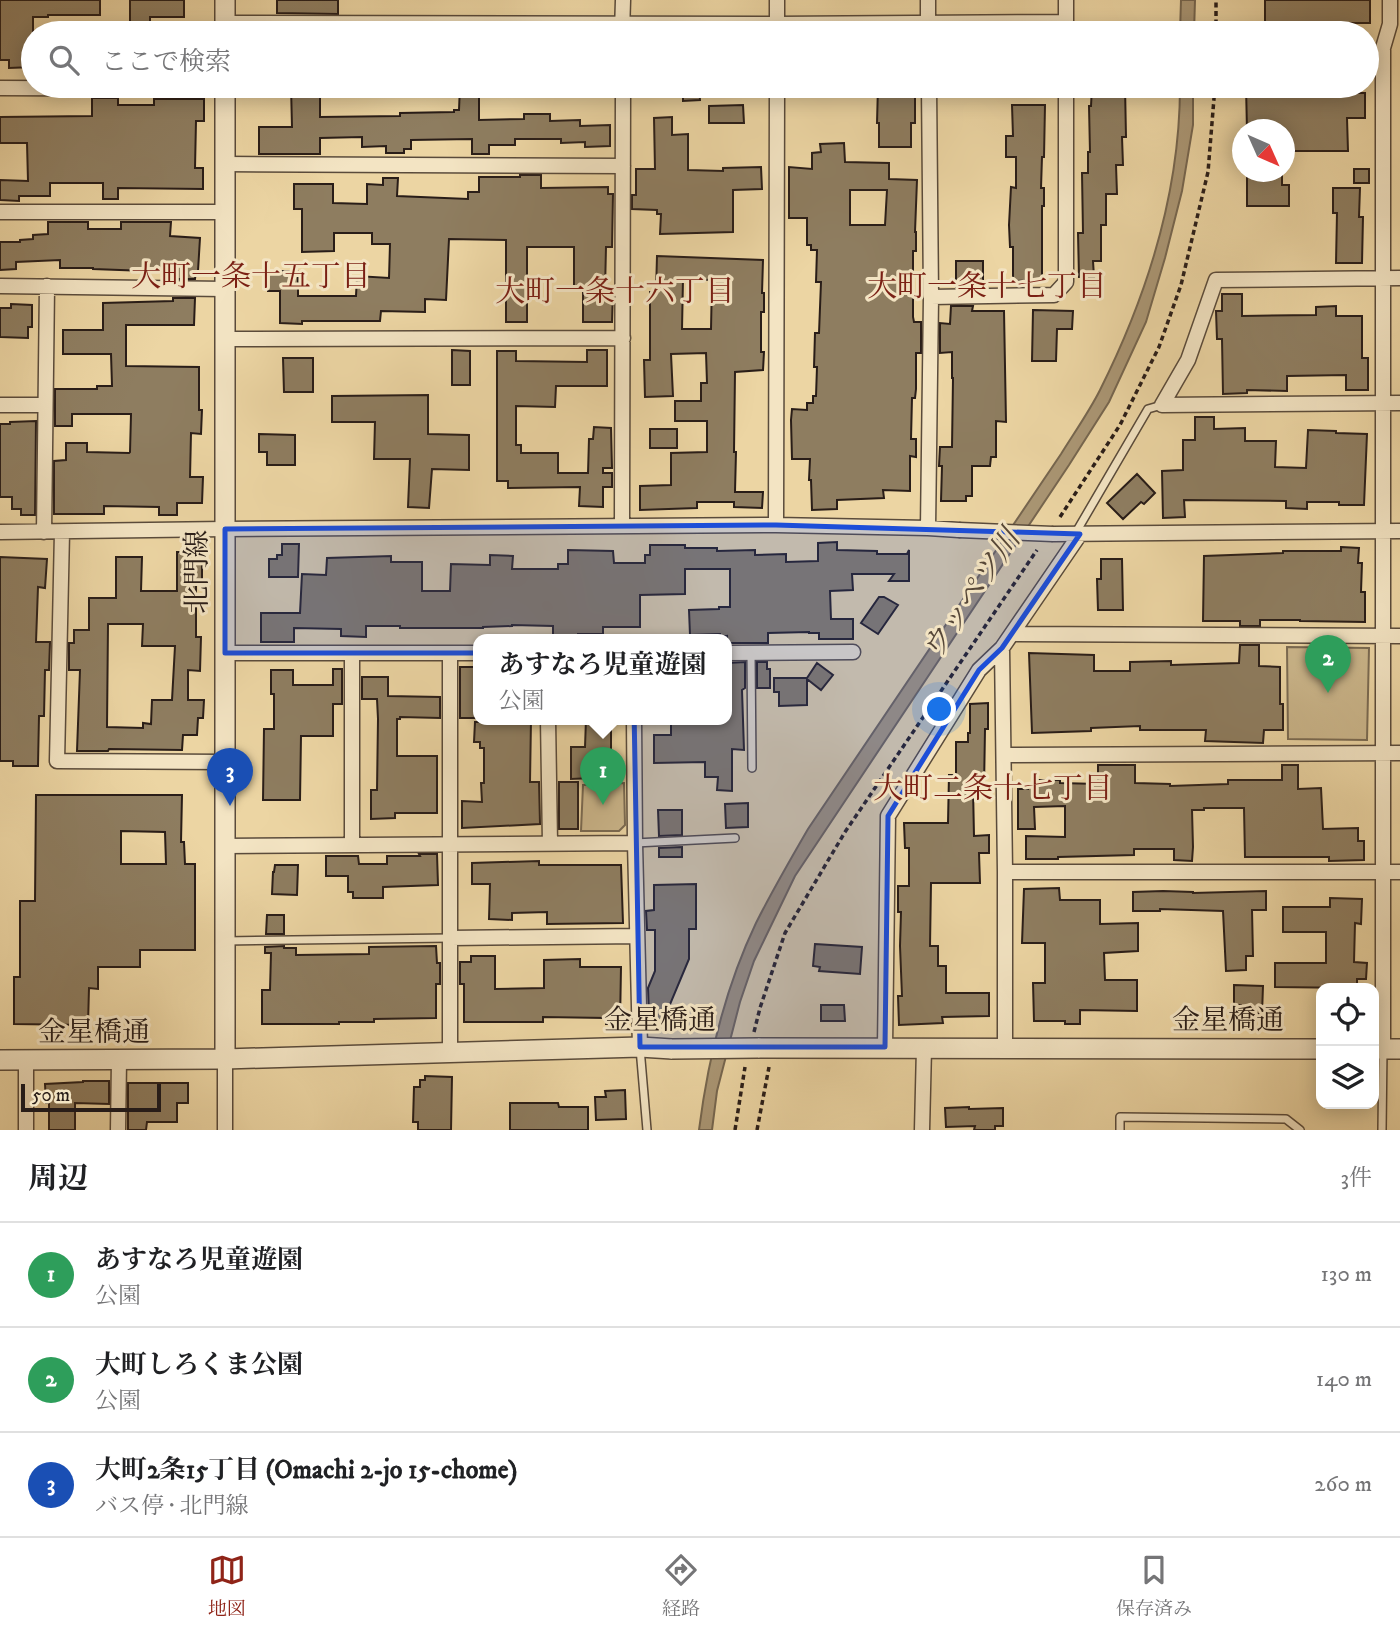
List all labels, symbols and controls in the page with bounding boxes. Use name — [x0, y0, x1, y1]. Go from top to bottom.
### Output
search box — [21, 21, 1379, 98]
icon: search — [45, 41, 83, 79]
text: ここで検索 — [101, 46, 231, 79]
north arrow — [1232, 119, 1295, 182]
district label: 大町一条十五丁目 — [131, 259, 371, 296]
district label: 大町一条十七丁目 — [867, 269, 1107, 306]
district label: 大町一条十六丁目 — [495, 274, 735, 311]
water label: ウッペツ川 — [915, 520, 1031, 667]
street label: 北門線 — [180, 530, 215, 614]
popup — [473, 634, 732, 725]
pin: 2 — [1305, 635, 1351, 693]
text: あすなろ児童遊園 — [498, 649, 707, 682]
text: 公園 — [498, 687, 544, 716]
your location — [922, 692, 956, 726]
pin: 1 — [580, 747, 626, 805]
pin: 3 — [207, 748, 253, 806]
district label: 大町二条十七丁目 — [873, 771, 1113, 808]
map controls — [1316, 983, 1379, 1109]
button: locate — [1316, 983, 1379, 1046]
street label: 金星橋通 — [604, 1003, 716, 1038]
street label: 金星橋通 — [1172, 1003, 1284, 1038]
street label: 金星橋通 — [38, 1015, 150, 1050]
button: layers — [1316, 1046, 1379, 1109]
scale bar — [21, 1081, 161, 1113]
text: 50 m — [32, 1084, 70, 1107]
text: 周辺 — [28, 1161, 88, 1198]
text: 3件 — [1340, 1164, 1372, 1193]
text: あすなろ児童遊園 — [95, 1244, 303, 1277]
text: 1 — [47, 1260, 55, 1289]
text: 130 m — [1320, 1260, 1372, 1289]
text: 公園 — [95, 1282, 141, 1311]
text: 大町しろくま公園 — [95, 1349, 303, 1382]
text: 2 — [45, 1365, 57, 1394]
text: 140 m — [1316, 1365, 1372, 1394]
text: 公園 — [95, 1387, 141, 1416]
text: 大町2条15丁目 (Omachi 2-jo 15-chome) — [95, 1454, 517, 1487]
text: 3 — [47, 1470, 55, 1499]
text: 260 m — [1314, 1470, 1372, 1499]
text: バス停 · 北門線 — [95, 1492, 248, 1521]
tab: 地図 — [208, 1551, 246, 1621]
tab: 経路 — [662, 1551, 700, 1621]
tab: 保存済み — [1116, 1551, 1192, 1621]

